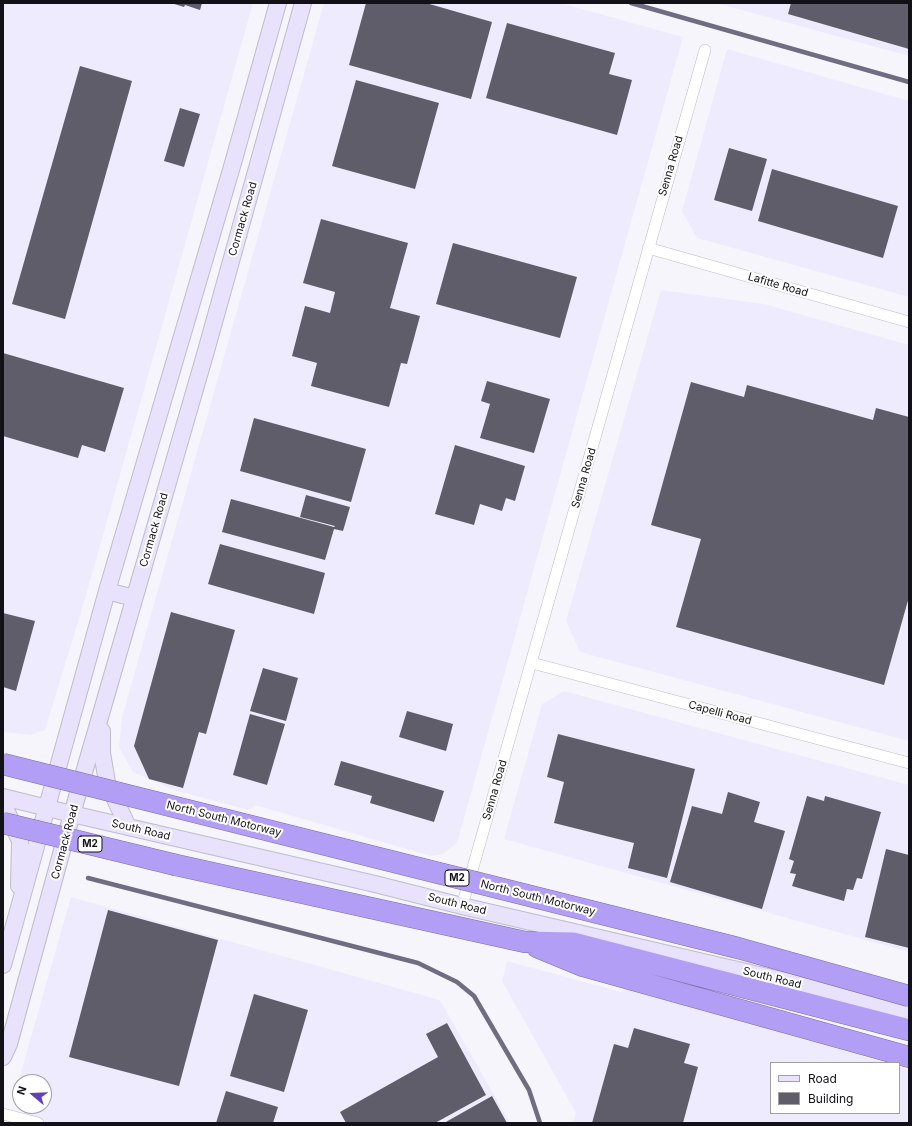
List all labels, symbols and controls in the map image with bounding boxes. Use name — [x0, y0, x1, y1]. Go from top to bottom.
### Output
street label: Senna Road — [656, 134, 686, 198]
street label: Cormack Road — [226, 180, 260, 258]
street label: Lafitte Road — [746, 270, 810, 300]
street label: Senna Road — [569, 446, 599, 510]
street label: Cormack Road — [137, 491, 171, 569]
street label: Capelli Road — [687, 698, 753, 728]
street label: Senna Road — [480, 758, 510, 822]
street label: North South Motorway — [165, 798, 283, 840]
street label: Cormack Road — [49, 803, 81, 881]
street label: South Road — [110, 817, 172, 843]
road number: M2 — [78, 836, 102, 852]
road number: M2 — [445, 870, 469, 886]
street label: North South Motorway — [479, 877, 597, 919]
street label: South Road — [426, 890, 488, 918]
street label: South Road — [741, 964, 803, 992]
legend — [770, 1062, 900, 1114]
text: Road — [808, 1071, 837, 1086]
north arrow — [12, 1074, 52, 1114]
text: N — [14, 1084, 30, 1097]
text: Building — [808, 1091, 853, 1106]

